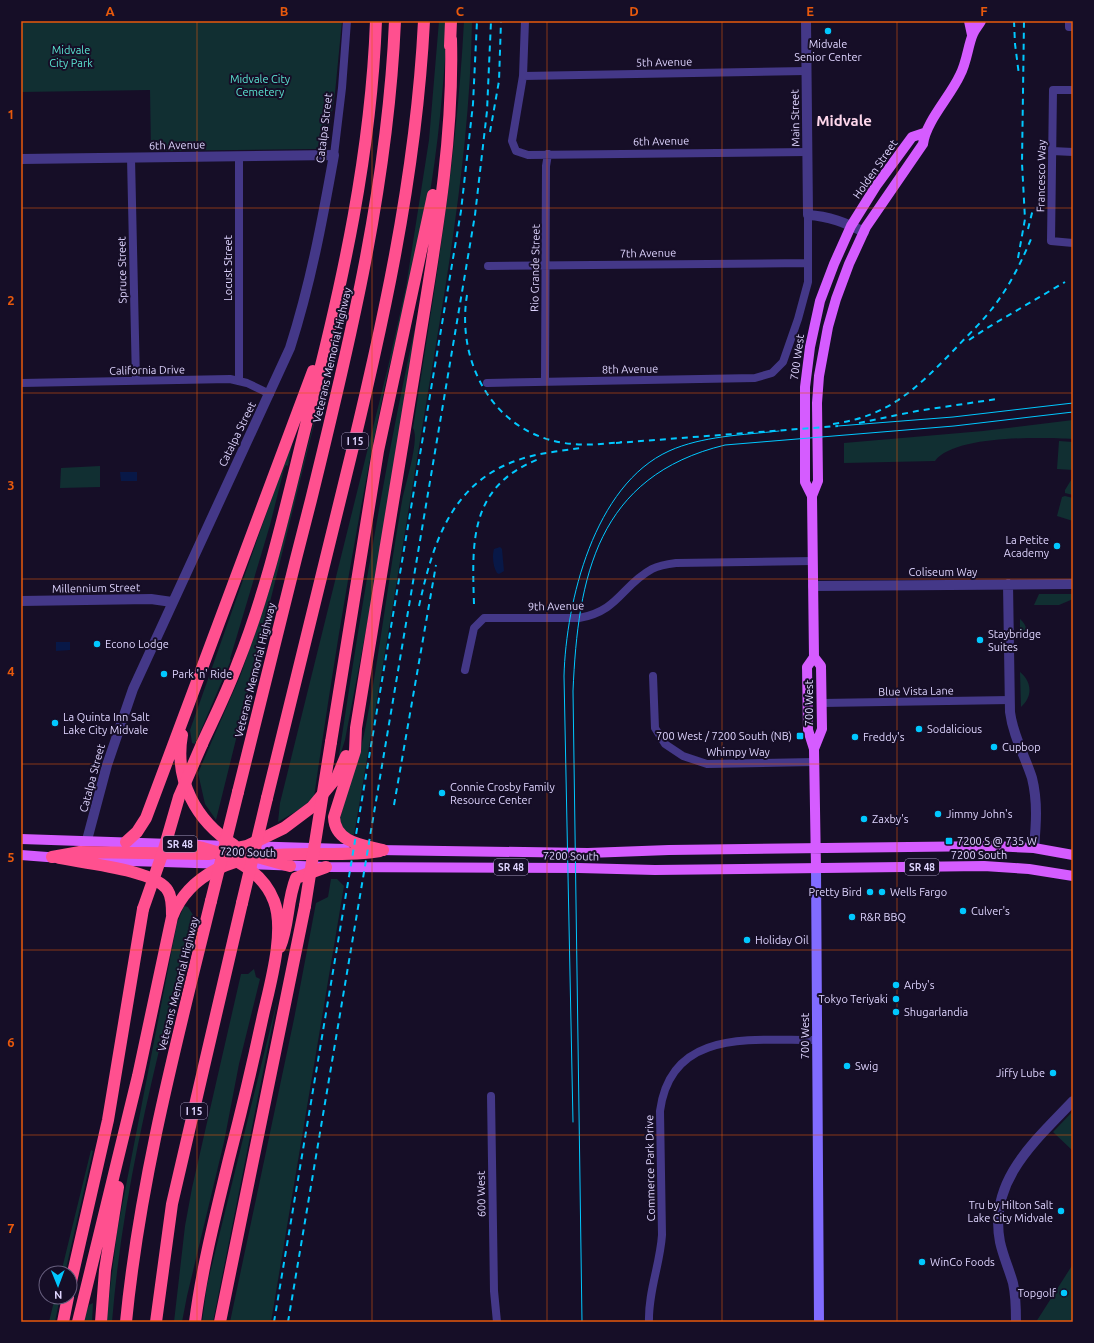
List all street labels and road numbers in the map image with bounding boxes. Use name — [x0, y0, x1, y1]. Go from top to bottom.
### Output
street label: 5th Avenue — [636, 56, 692, 68]
street label: Main Street — [788, 89, 802, 147]
street label: Catalpa Street — [314, 92, 334, 164]
street label: 6th Avenue — [633, 135, 689, 147]
street label: Holden Street — [850, 137, 900, 201]
street label: 6th Avenue — [149, 139, 205, 151]
street label: Francesco Way — [1034, 139, 1048, 212]
street label: Rio Grande Street — [528, 223, 542, 312]
street label: Locust Street — [222, 234, 234, 301]
street label: Spruce Street — [115, 236, 129, 304]
street label: 7th Avenue — [620, 247, 676, 259]
street label: Veterans Memorial Highway — [311, 286, 354, 424]
street label: 700 West — [788, 333, 806, 381]
street label: California Drive — [109, 363, 185, 377]
street label: 8th Avenue — [602, 363, 658, 375]
street label: Catalpa Street — [216, 399, 258, 468]
road number: I 15 — [342, 433, 368, 449]
street label: Coliseum Way — [909, 566, 978, 578]
street label: Millennium Street — [52, 581, 141, 595]
street label: 9th Avenue — [528, 600, 584, 612]
street label: Veterans Memorial Highway — [232, 601, 278, 739]
street label: 700 West — [803, 679, 815, 726]
street label: Blue Vista Lane — [878, 684, 954, 698]
street label: Catalpa Street — [77, 742, 107, 814]
street label: Whimpy Way — [706, 746, 771, 758]
road number: SR 48 — [163, 836, 197, 852]
street label: 7200 South — [220, 845, 276, 859]
street label: 7200 South — [951, 849, 1007, 861]
street label: 7200 South — [543, 850, 599, 862]
road number: SR 48 — [494, 859, 528, 875]
road number: SR 48 — [905, 859, 939, 875]
street label: Veterans Memorial Highway — [155, 915, 201, 1053]
street label: 700 West — [799, 1012, 811, 1059]
road number: I 15 — [181, 1103, 207, 1119]
street label: Commerce Park Drive — [643, 1115, 657, 1221]
street label: 600 West — [475, 1170, 487, 1217]

